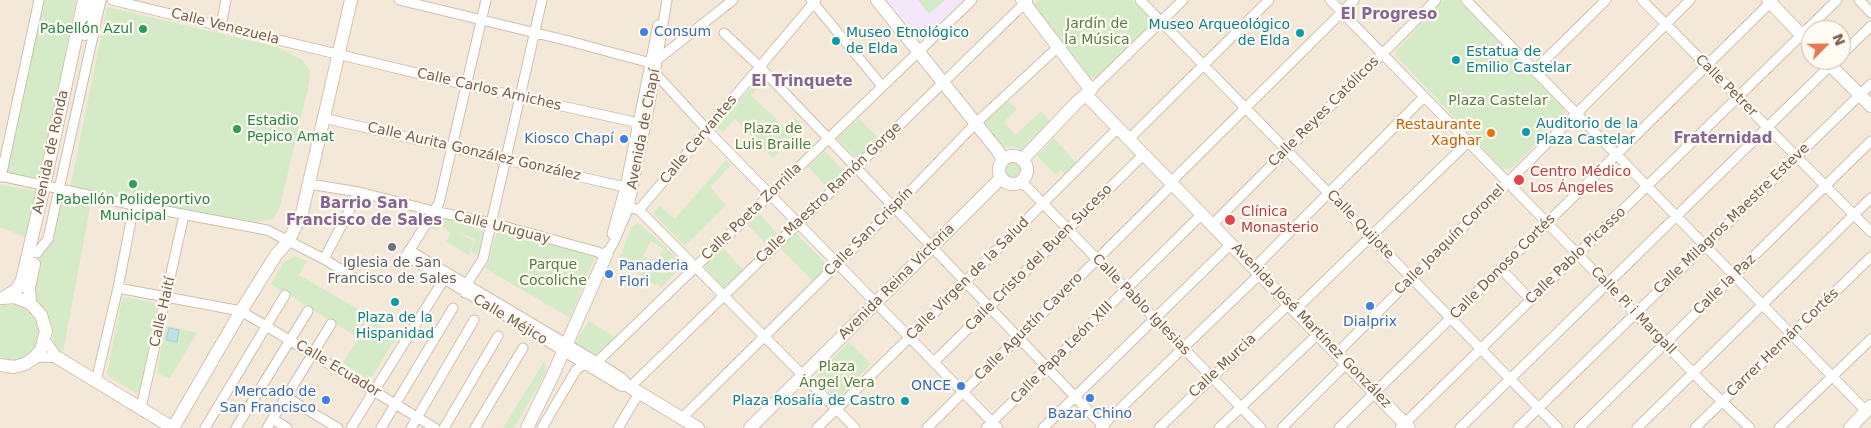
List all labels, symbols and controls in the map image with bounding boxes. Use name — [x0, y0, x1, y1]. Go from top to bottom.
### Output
street label: Calle Venezuela — [169, 5, 281, 49]
district label: El Progreso — [1341, 6, 1437, 24]
park label: Jardín de la Música — [1064, 16, 1130, 48]
place label: Museo Arqueológico de Elda — [1149, 17, 1290, 49]
north arrow — [1801, 20, 1851, 70]
place label: Pabellón Azul — [40, 21, 133, 37]
marker: Pabellón Azul — [137, 23, 149, 35]
place label: Consum — [654, 24, 711, 40]
place label: Museo Etnológico de Elda — [846, 25, 969, 58]
marker: Consum — [638, 26, 650, 38]
marker: Museo Arqueológico de Elda — [1294, 27, 1306, 39]
text: N — [1829, 31, 1849, 48]
marker: Museo Etnológico de Elda — [830, 35, 842, 47]
place label: Estatua de Emilio Castelar — [1466, 44, 1571, 76]
street label: Calle Petrer — [1691, 51, 1761, 121]
street label: Calle Reyes Católicos — [1265, 53, 1383, 171]
marker: Estatua de Emilio Castelar — [1450, 54, 1462, 66]
street label: Calle Carlos Arniches — [415, 65, 563, 115]
street label: Avenida de Chapí — [624, 67, 664, 191]
district label: El Trinquete — [751, 73, 853, 91]
street label: Avenida de Ronda — [30, 88, 72, 216]
street label: Calle Cervantes — [657, 92, 741, 188]
park label: Plaza Castelar — [1448, 93, 1548, 109]
place label: Estadio Pepico Amat — [247, 113, 334, 146]
place label: Auditorio de la Plaza Castelar — [1536, 116, 1638, 148]
place label: Restaurante Xaghar — [1396, 117, 1481, 150]
street label: Calle Aurita González González — [366, 119, 582, 185]
street label: Calle Maestro Ramón Gorge — [753, 119, 905, 267]
park label: Plaza de Luis Braille — [735, 121, 811, 154]
marker: Estadio Pepico Amat — [231, 123, 243, 135]
marker: Auditorio de la Plaza Castelar — [1520, 126, 1532, 138]
marker: Restaurante Xaghar — [1485, 127, 1497, 139]
district label: Fraternidad — [1674, 130, 1772, 148]
place label: Kiosco Chapí — [524, 131, 614, 147]
marker: Kiosco Chapí — [618, 133, 630, 145]
street label: Calle Milagros Maestre Esteve — [1651, 140, 1813, 298]
street label: Calle Poeta Zorrilla — [699, 160, 805, 264]
place label: Centro Médico Los Ángeles — [1530, 164, 1631, 196]
marker: Centro Médico Los Ángeles — [1512, 173, 1526, 187]
marker: Pabellón Polideportivo Municipal — [127, 178, 139, 190]
street label: Calle Cristo del Buen Suceso — [962, 181, 1116, 335]
street label: Calle Joaquín Coronel — [1391, 181, 1509, 299]
street label: Calle San Crispín — [821, 184, 917, 280]
street label: Calle Quijote — [1323, 187, 1397, 263]
place label: Pabellón Polideportivo Municipal — [56, 192, 210, 224]
district label: Barrio San Francisco de Sales — [286, 195, 442, 230]
place label: Clínica Monasterio — [1241, 204, 1319, 236]
street label: Calle Pablo Picasso — [1522, 204, 1630, 308]
street label: Calle Uruguay — [452, 208, 552, 248]
street label: Calle Donoso Cortés — [1447, 211, 1559, 323]
marker: Clínica Monasterio — [1223, 213, 1237, 227]
street label: Calle Virgen de la Salud — [903, 214, 1033, 344]
street label: Avenida Reina Victoria — [836, 221, 958, 343]
street label: Avenida José Martínez González — [1228, 240, 1394, 412]
marker: Iglesia de San Francisco de Sales — [386, 241, 398, 253]
street label: Calle Pablo Iglesias — [1088, 251, 1194, 359]
street label: Calle la Paz — [1690, 251, 1760, 319]
place label: Iglesia de San Francisco de Sales — [327, 255, 457, 288]
park label: Parque Cocoliche — [519, 257, 587, 290]
place label: Panaderia Flori — [619, 258, 689, 290]
street label: Calle Pi i Margall — [1587, 264, 1679, 358]
marker: Panaderia Flori — [603, 268, 615, 280]
street label: Calle Agustín Cavero — [972, 270, 1086, 384]
street label: Calle Haití — [147, 275, 179, 349]
street label: Carrer Hernán Cortés — [1724, 285, 1842, 401]
street label: Calle Méjico — [470, 291, 550, 349]
marker: Plaza de la Hispanidad — [389, 296, 401, 308]
street label: Calle Papa León XIII — [1007, 298, 1117, 408]
marker: Dialprix — [1364, 300, 1376, 312]
place label: Plaza de la Hispanidad — [356, 310, 434, 342]
place label: Dialprix — [1343, 314, 1397, 330]
street label: Calle Murcia — [1186, 331, 1260, 401]
street label: Calle Ecuador — [292, 337, 384, 401]
park label: Plaza Ángel Vera — [799, 359, 875, 392]
place label: ONCE — [911, 378, 951, 394]
marker: ONCE — [955, 380, 967, 392]
place label: Mercado de San Francisco — [220, 384, 316, 417]
marker: Bazar Chino — [1084, 392, 1096, 404]
place label: Plaza Rosalía de Castro — [732, 393, 895, 409]
marker: Mercado de San Francisco — [320, 394, 332, 406]
marker: Plaza Rosalía de Castro — [899, 395, 911, 407]
place label: Bazar Chino — [1048, 406, 1132, 422]

